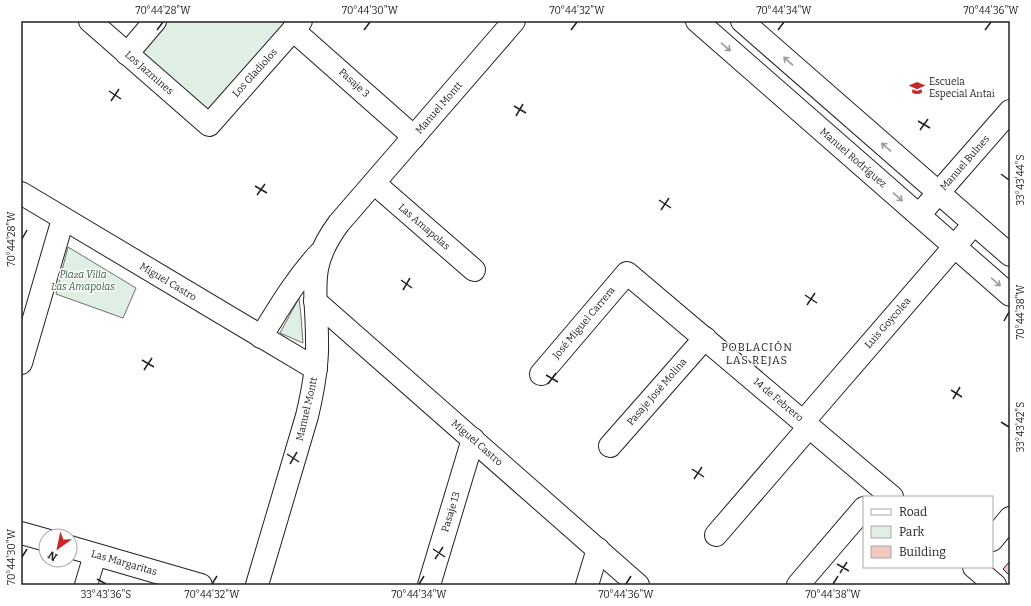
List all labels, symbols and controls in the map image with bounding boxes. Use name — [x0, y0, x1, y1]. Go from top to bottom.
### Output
text: 70°44'28"W — [136, 5, 191, 17]
text: 70°44'30"W — [342, 5, 399, 17]
text: 70°44'32"W — [550, 5, 605, 17]
text: 70°44'34"W — [756, 5, 812, 17]
text: 70°44'36"W — [963, 5, 1019, 17]
one-way arrow — [721, 42, 731, 51]
street label: Los Gladiolos — [230, 46, 280, 100]
street label: Los Jazmines — [122, 49, 176, 97]
one-way arrow — [783, 57, 793, 66]
street label: Pasaje 3 — [336, 66, 372, 100]
place label: Escuela Especial Antai — [929, 76, 995, 100]
street label: Manuel Montt — [413, 79, 465, 137]
school or university icon: Escuela Especial Antai — [908, 79, 926, 97]
street label: Manuel Rodríguez — [817, 125, 890, 190]
street label: Manuel Bulnes — [938, 133, 992, 193]
one-way arrow — [881, 142, 891, 151]
text: 33°43'44"S — [1015, 155, 1027, 205]
one-way arrow — [893, 192, 903, 201]
street label: Las Amapolas — [396, 201, 452, 253]
text: 70°44'28"W — [6, 211, 18, 266]
street label: Miguel Castro — [137, 260, 199, 304]
park label: Plaza Villa Las Amapolas — [51, 269, 115, 293]
one-way arrow — [990, 278, 1001, 287]
street label: José Miguel Carrera — [550, 284, 618, 362]
text: 70°44'38"W — [1015, 284, 1027, 340]
street label: Luis Goycolea — [863, 295, 914, 351]
district label: POBLACIÓN LAS REJAS — [721, 340, 793, 367]
street label: Pasaje José Molina — [625, 356, 690, 428]
street label: Manuel Montt — [294, 376, 320, 442]
street label: 14 de Febrero — [751, 376, 806, 424]
text: 33°43'42"S — [1015, 402, 1027, 452]
street label: Miguel Castro — [449, 417, 505, 469]
street label: Pasaje 13 — [439, 490, 463, 534]
legend — [863, 496, 993, 568]
text: Road — [899, 505, 927, 519]
text: Park — [899, 525, 925, 539]
text: 70°44'30"W — [6, 528, 18, 585]
north arrow — [38, 528, 78, 568]
text: Building — [899, 545, 946, 559]
text: N — [45, 548, 60, 564]
street label: Las Margaritas — [90, 548, 159, 578]
text: 33°43'36"S — [81, 589, 131, 601]
text: 70°44'32"W — [185, 589, 240, 601]
text: 70°44'34"W — [391, 589, 447, 601]
text: 70°44'36"W — [598, 589, 654, 601]
text: 70°44'38"W — [805, 589, 861, 601]

